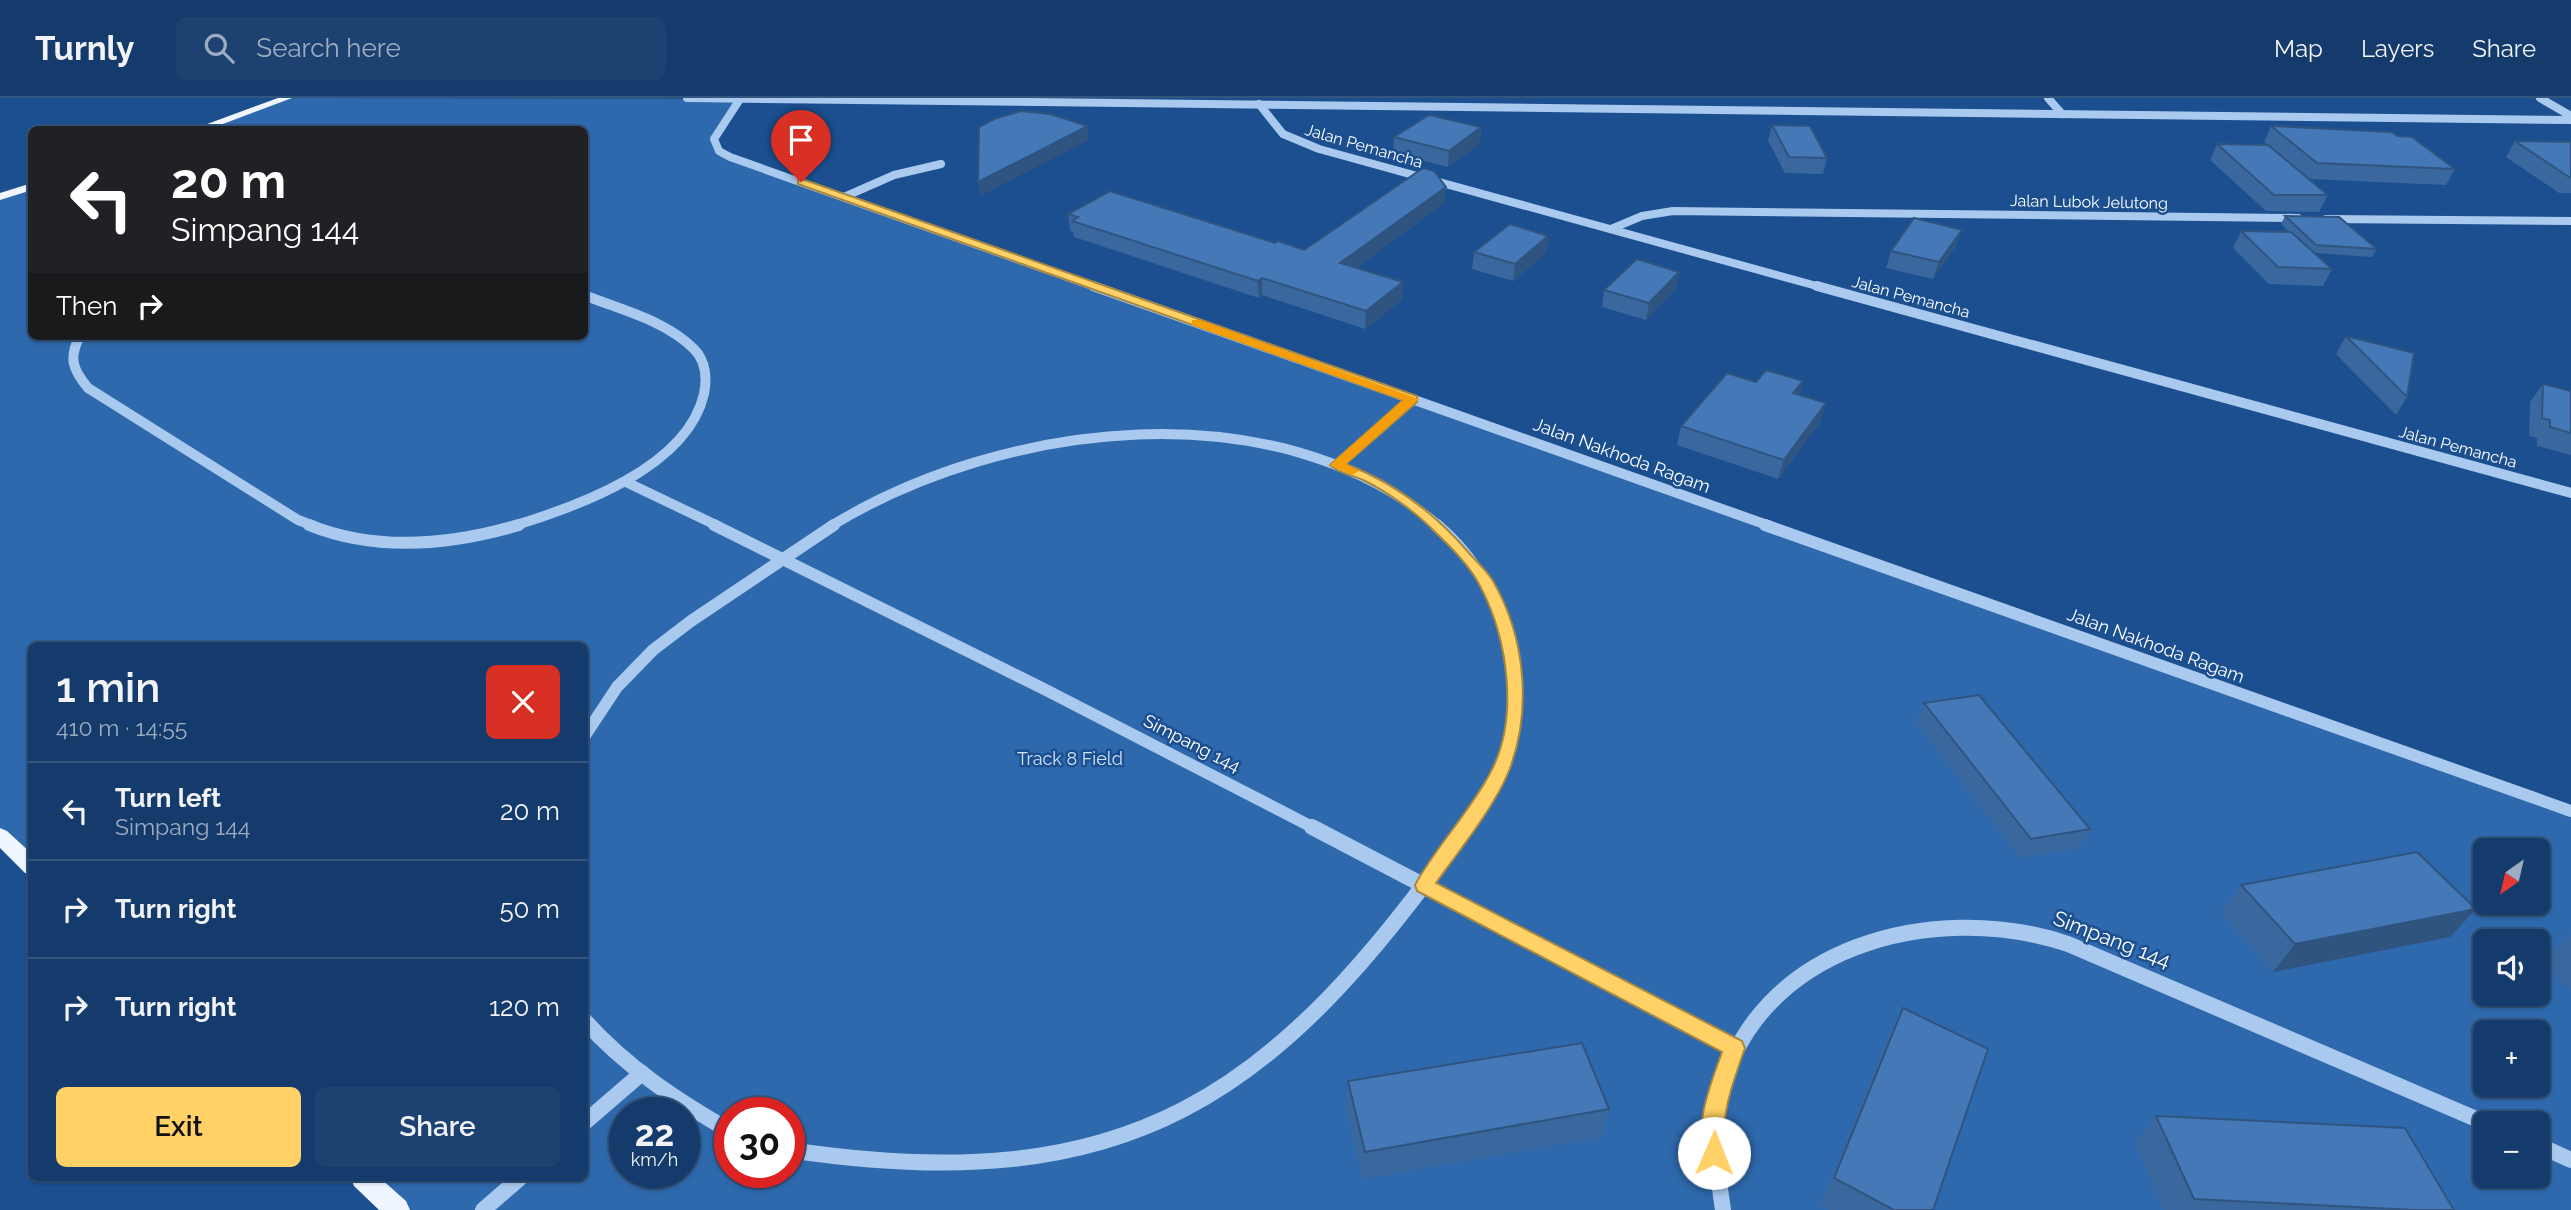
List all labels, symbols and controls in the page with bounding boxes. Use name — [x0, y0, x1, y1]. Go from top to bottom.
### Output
search box — [176, 17, 666, 80]
text: Turnly — [35, 29, 134, 68]
icon: search — [200, 29, 238, 67]
text: Search here — [256, 33, 401, 63]
text: Map — [2274, 34, 2323, 63]
text: Layers — [2361, 34, 2434, 63]
text: Share — [2472, 34, 2536, 63]
pin — [771, 110, 831, 182]
street label: Jalan Pemancha — [1303, 120, 1425, 172]
icon: arrive — [782, 121, 820, 159]
text: 20 m — [171, 152, 286, 209]
icon: left — [56, 154, 147, 245]
street label: Jalan Lubok Jelutong — [2010, 191, 2168, 213]
text: Simpang 144 — [171, 211, 359, 248]
street label: Jalan Pemancha — [1850, 272, 1972, 322]
icon: right — [131, 287, 169, 325]
text: Then — [56, 291, 117, 321]
street label: Jalan Nakhoda Ragam — [1531, 413, 1713, 497]
street label: Jalan Pemancha — [2397, 422, 2519, 472]
street label: Jalan Nakhoda Ragam — [2065, 603, 2247, 687]
text: 1 min — [56, 663, 160, 712]
button: close — [486, 665, 560, 739]
street label: Simpang 144 — [1140, 710, 1244, 776]
text: 410 m · 14:55 — [56, 714, 187, 741]
park label: Track 8 Field — [1017, 748, 1123, 769]
text: Turn left — [115, 783, 221, 813]
icon: left — [56, 792, 94, 830]
text: 20 m — [500, 796, 560, 826]
text: Simpang 144 — [115, 813, 250, 840]
north arrow — [2473, 838, 2550, 915]
map controls — [2473, 838, 2550, 1188]
icon: right — [56, 890, 94, 928]
text: Turn right — [115, 894, 236, 924]
text: 50 m — [499, 894, 560, 924]
street label: Simpang 144 — [2050, 905, 2174, 973]
button: sound — [2473, 929, 2550, 1006]
icon: right — [56, 988, 94, 1026]
text: Turn right — [115, 992, 236, 1022]
text: 120 m — [489, 992, 560, 1022]
button: + — [2473, 1020, 2550, 1097]
button: Exit — [56, 1087, 301, 1167]
button: Share — [315, 1087, 560, 1167]
speed limit sign: 30 — [714, 1097, 805, 1188]
button: − — [2473, 1111, 2550, 1188]
text: 22 — [635, 1113, 674, 1154]
position arrow — [1677, 1116, 1751, 1190]
text: km/h — [631, 1149, 678, 1170]

